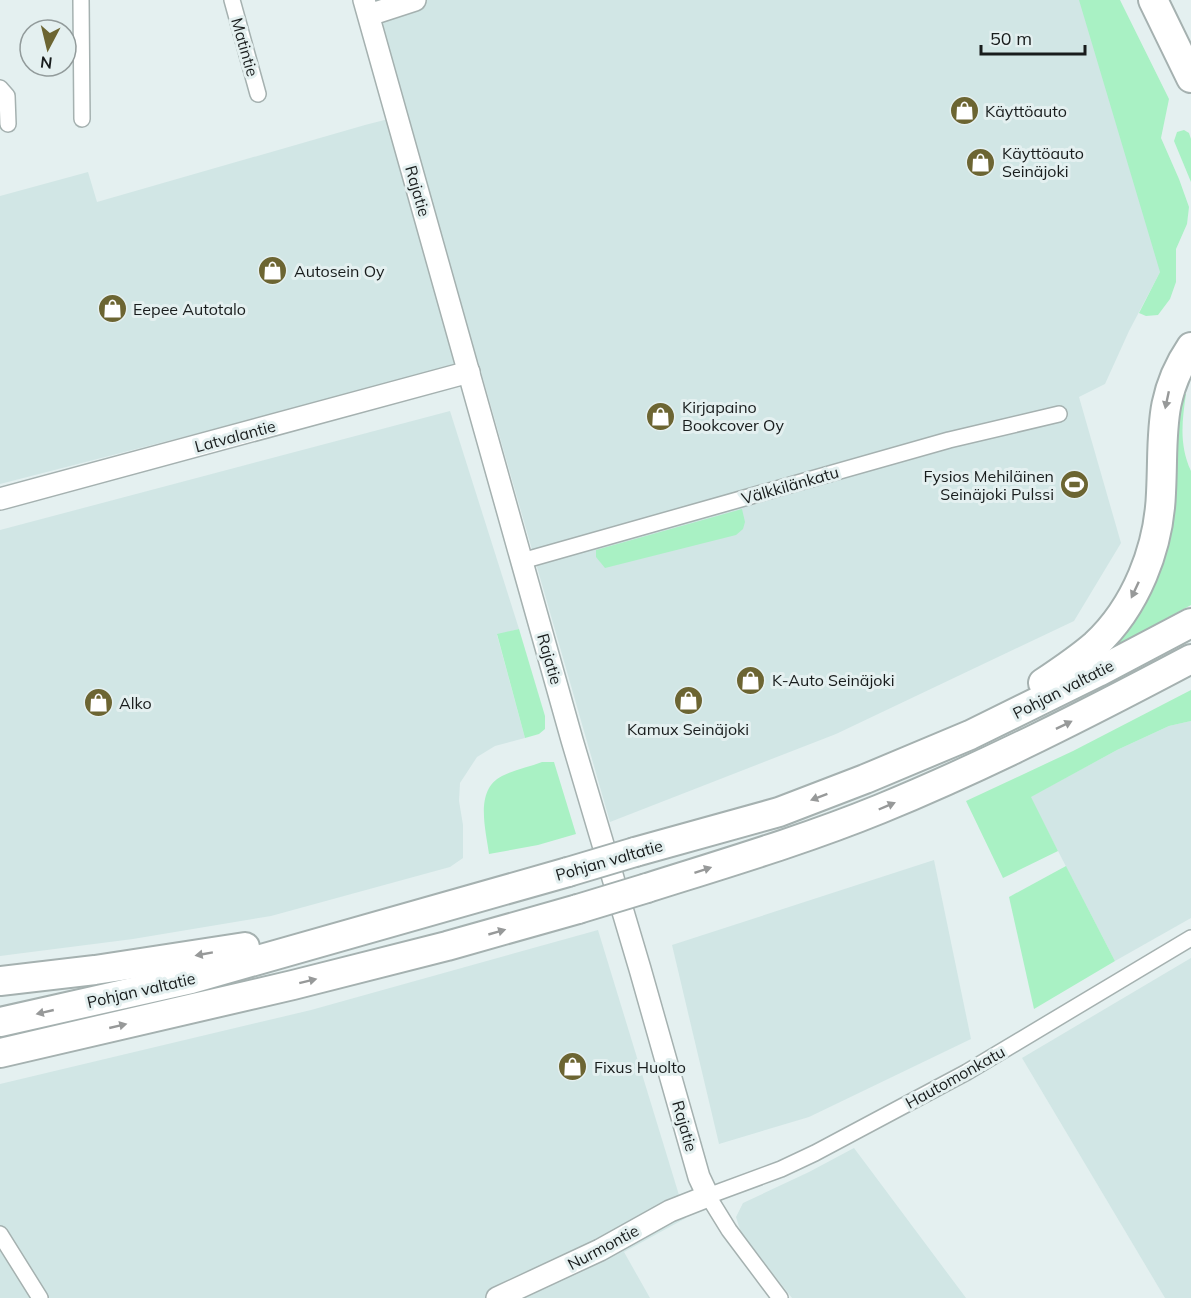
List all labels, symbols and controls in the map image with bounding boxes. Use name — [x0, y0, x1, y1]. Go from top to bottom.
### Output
street label: Matintie — [227, 15, 263, 79]
north arrow — [18, 18, 78, 78]
scale bar — [981, 18, 1084, 56]
text: 50 m — [990, 27, 1032, 50]
text: N — [39, 52, 53, 74]
shop icon: Käyttöauto — [948, 95, 980, 127]
place label: Käyttöauto — [985, 101, 1067, 121]
place label: Käyttöauto Seinäjoki — [1002, 143, 1084, 181]
shop icon: Käyttöauto Seinäjoki — [965, 146, 997, 178]
street label: Rajatie — [401, 163, 435, 219]
shop icon: Autosein Oy — [257, 255, 289, 287]
place label: Autosein Oy — [294, 261, 385, 281]
shop icon: Eepee Autotalo — [96, 293, 128, 325]
place label: Eepee Autotalo — [133, 299, 246, 319]
one-way arrow — [1162, 391, 1171, 410]
place label: Kirjapaino Bookcover Oy — [682, 397, 784, 435]
shop icon: Kirjapaino Bookcover Oy — [645, 400, 677, 432]
street label: Latvalantie — [192, 416, 278, 456]
street label: Välkkilänkatu — [739, 462, 841, 508]
place label: Fysios Mehiläinen Seinäjoki Pulssi — [923, 466, 1054, 504]
sports icon: Fysios Mehiläinen Seinäjoki Pulssi — [1059, 469, 1091, 501]
one-way arrow — [1131, 582, 1140, 599]
street label: Rajatie — [533, 631, 567, 687]
street label: Pohjan valtatie — [1009, 655, 1117, 723]
shop icon: K-Auto Seinäjoki — [735, 664, 767, 696]
place label: K-Auto Seinäjoki — [772, 670, 894, 690]
shop icon: Kamux Seinäjoki — [672, 685, 704, 717]
shop icon: Alko — [82, 687, 114, 719]
place label: Alko — [119, 693, 152, 713]
place label: Kamux Seinäjoki — [627, 719, 749, 739]
one-way arrow — [1056, 720, 1073, 729]
one-way arrow — [810, 793, 828, 802]
one-way arrow — [879, 801, 897, 811]
street label: Pohjan valtatie — [553, 835, 665, 885]
one-way arrow — [694, 865, 712, 874]
one-way arrow — [488, 927, 506, 936]
one-way arrow — [194, 950, 213, 959]
street label: Pohjan valtatie — [85, 968, 197, 1012]
one-way arrow — [299, 976, 317, 986]
one-way arrow — [36, 1008, 55, 1017]
one-way arrow — [109, 1020, 128, 1030]
street label: Hautomonkatu — [902, 1041, 1008, 1113]
shop icon: Fixus Huolto — [557, 1051, 589, 1083]
place label: Fixus Huolto — [594, 1057, 686, 1077]
street label: Rajatie — [668, 1098, 702, 1154]
street label: Nurmontie — [564, 1220, 642, 1274]

